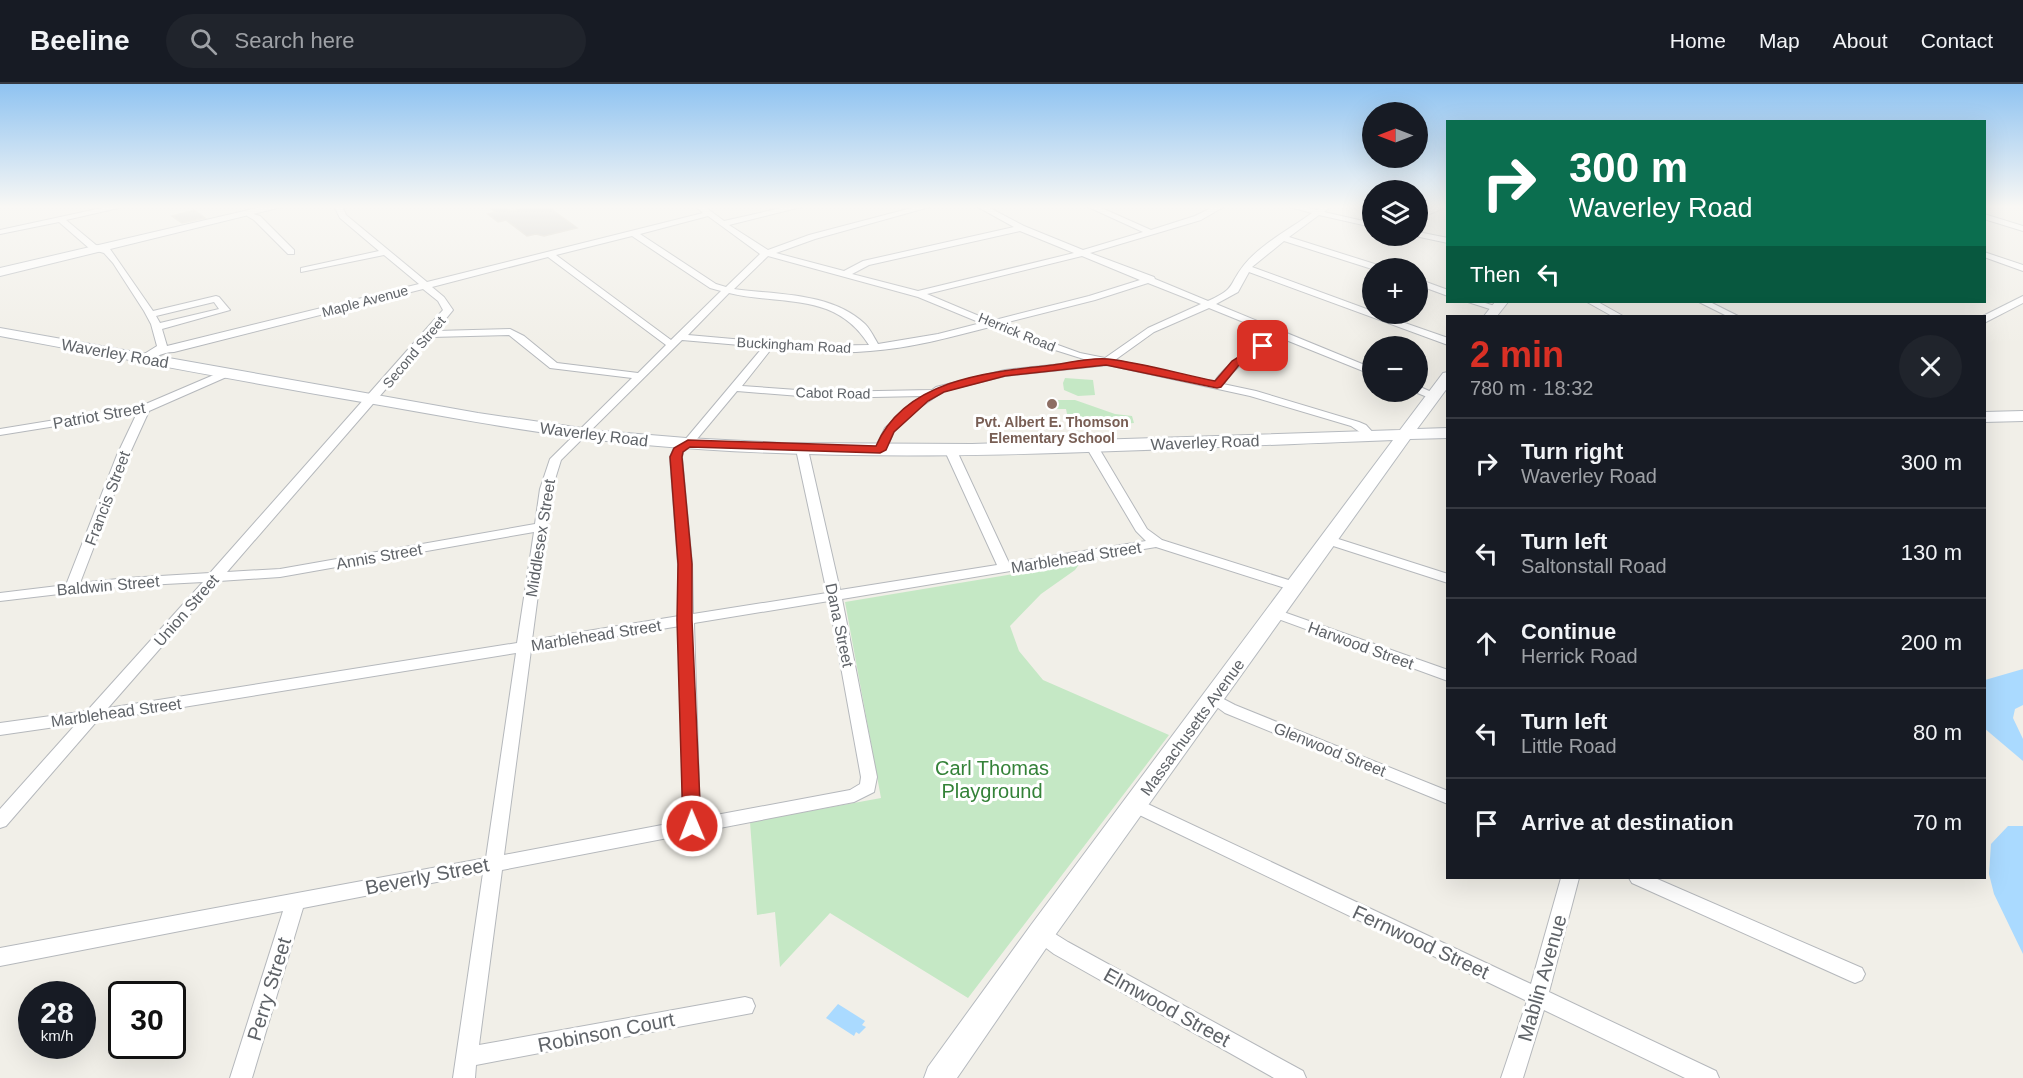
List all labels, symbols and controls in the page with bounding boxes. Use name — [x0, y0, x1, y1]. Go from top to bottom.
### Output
search box — [166, 14, 586, 68]
text: Beeline — [30, 25, 130, 56]
icon: search — [187, 25, 220, 58]
text: Search here — [235, 28, 354, 53]
text: Home — [1670, 29, 1726, 52]
text: Map — [1759, 29, 1800, 52]
text: About — [1833, 29, 1888, 52]
text: Contact — [1921, 29, 1993, 52]
north arrow — [1362, 102, 1428, 168]
map controls — [1362, 102, 1428, 402]
icon: right — [1470, 144, 1548, 222]
text: 300 m — [1569, 144, 1688, 191]
button: layers — [1362, 180, 1428, 246]
text: Waverley Road — [1569, 193, 1753, 223]
button: + — [1362, 258, 1428, 324]
icon: left — [1532, 258, 1565, 291]
text: Then — [1470, 262, 1520, 287]
street label: Maple Avenue — [320, 282, 410, 320]
street label: Herrick Road — [976, 309, 1058, 355]
street label: Second Street — [379, 313, 449, 391]
pin — [1237, 320, 1288, 371]
icon: arrive — [1246, 329, 1279, 362]
street label: Buckingham Road — [736, 334, 852, 356]
text: 2 min — [1470, 334, 1564, 375]
button: close — [1899, 335, 1962, 398]
street label: Waverley Road — [60, 336, 170, 371]
button: − — [1362, 336, 1428, 402]
text: 780 m · 18:32 — [1470, 377, 1593, 399]
street label: Cabot Road — [796, 384, 870, 402]
marker: Pvt. Albert E. Thomson Elementary School — [1045, 397, 1059, 411]
street label: Patriot Street — [52, 399, 147, 432]
place label: Pvt. Albert E. Thomson Elementary School — [975, 414, 1129, 446]
street label: Waverley Road — [539, 419, 649, 450]
street label: Waverley Road — [1150, 432, 1260, 453]
text: Turn right — [1521, 439, 1623, 464]
icon: right — [1470, 447, 1503, 480]
street label: Francis Street — [82, 448, 133, 548]
text: 300 m — [1901, 450, 1962, 475]
text: Waverley Road — [1521, 465, 1657, 487]
street label: Middlesex Street — [523, 477, 558, 598]
text: Turn left — [1521, 529, 1607, 554]
icon: left — [1470, 537, 1503, 570]
street label: Marblehead Street — [1010, 539, 1143, 576]
street label: Annis Street — [335, 540, 424, 572]
text: 130 m — [1901, 540, 1962, 565]
text: Saltonstall Road — [1521, 555, 1667, 577]
street label: Union Street — [151, 571, 222, 649]
street label: Baldwin Street — [56, 572, 161, 598]
street label: Dana Street — [822, 582, 857, 669]
street label: Marblehead Street — [530, 617, 663, 654]
street label: Harwood Street — [1306, 618, 1416, 673]
text: Continue — [1521, 619, 1616, 644]
icon: ahead — [1470, 627, 1503, 660]
text: 200 m — [1901, 630, 1962, 655]
text: Herrick Road — [1521, 645, 1638, 667]
street label: Massachusetts Avenue — [1137, 656, 1248, 799]
street label: Marblehead Street — [50, 695, 183, 730]
text: Turn left — [1521, 709, 1607, 734]
icon: left — [1470, 717, 1503, 750]
street label: Glenwood Street — [1271, 719, 1389, 780]
text: 80 m — [1913, 720, 1962, 745]
text: Little Road — [1521, 735, 1617, 757]
park label: Carl Thomas Playground — [935, 757, 1049, 802]
position arrow — [660, 794, 724, 858]
icon: arrive — [1470, 807, 1503, 840]
text: Arrive at destination — [1521, 810, 1734, 835]
text: 70 m — [1913, 810, 1962, 835]
street label: Beverly Street — [363, 853, 491, 899]
street label: Fernwood Street — [1349, 901, 1493, 983]
street label: Mablin Avenue — [1513, 912, 1571, 1044]
street label: Perry Street — [243, 934, 295, 1043]
street label: Elmwood Street — [1100, 963, 1234, 1051]
speed limit sign: 30 — [108, 981, 186, 1059]
text: 28 — [40, 996, 74, 1029]
street label: Robinson Court — [536, 1008, 677, 1056]
text: km/h — [41, 1027, 73, 1044]

